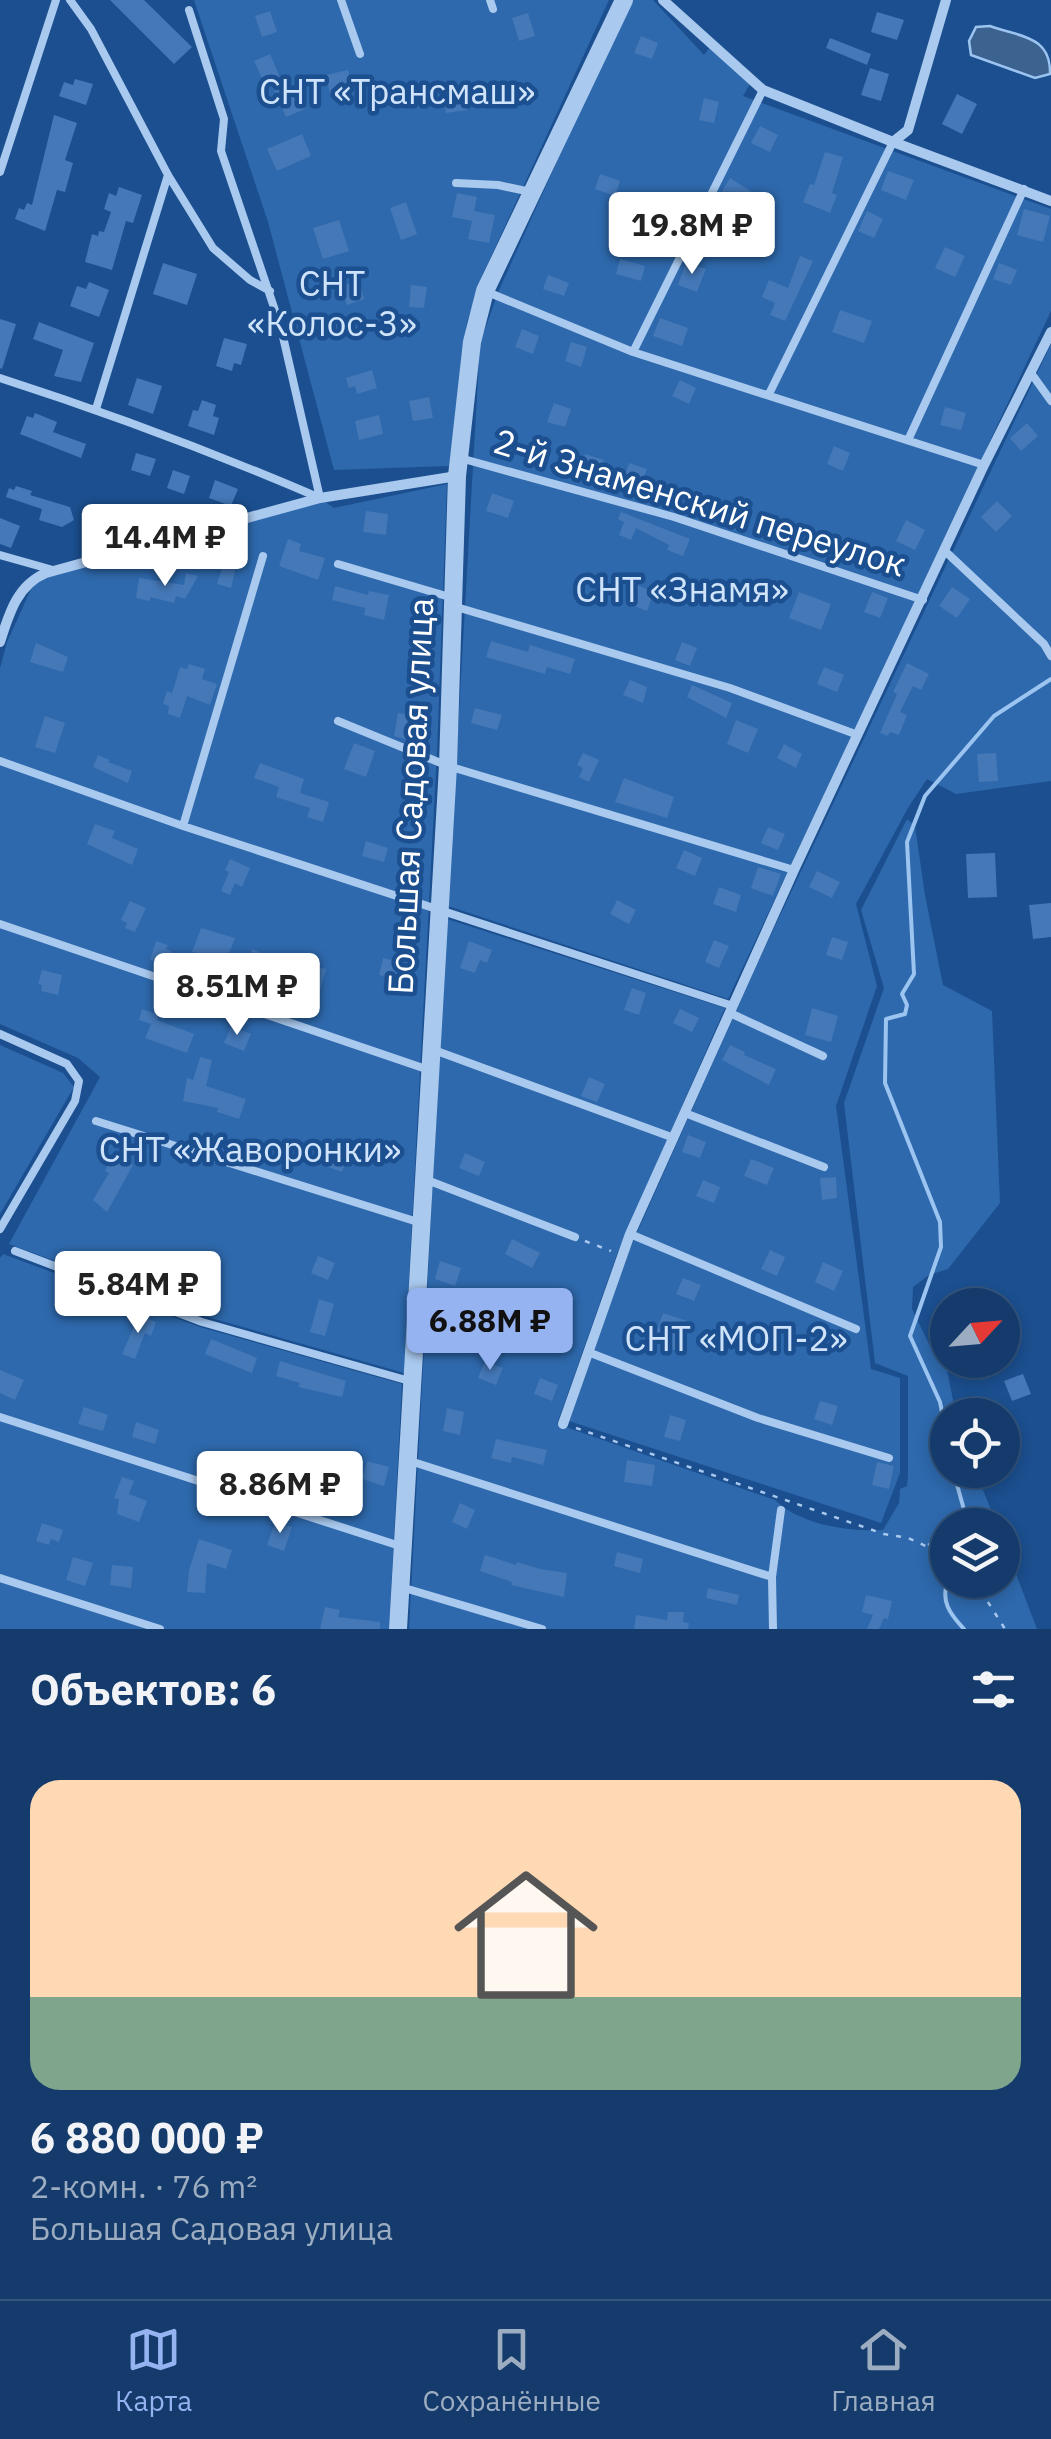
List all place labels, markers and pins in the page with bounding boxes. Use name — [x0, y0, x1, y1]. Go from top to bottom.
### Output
pin: 19.8M ₽ — [600, 192, 784, 277]
pin: 14.4M ₽ — [73, 504, 257, 589]
pin: 8.51M ₽ — [145, 953, 329, 1038]
pin: 5.84M ₽ — [46, 1251, 230, 1336]
pin: 6.88M ₽ — [398, 1288, 582, 1373]
pin: 8.86M ₽ — [188, 1451, 372, 1536]

